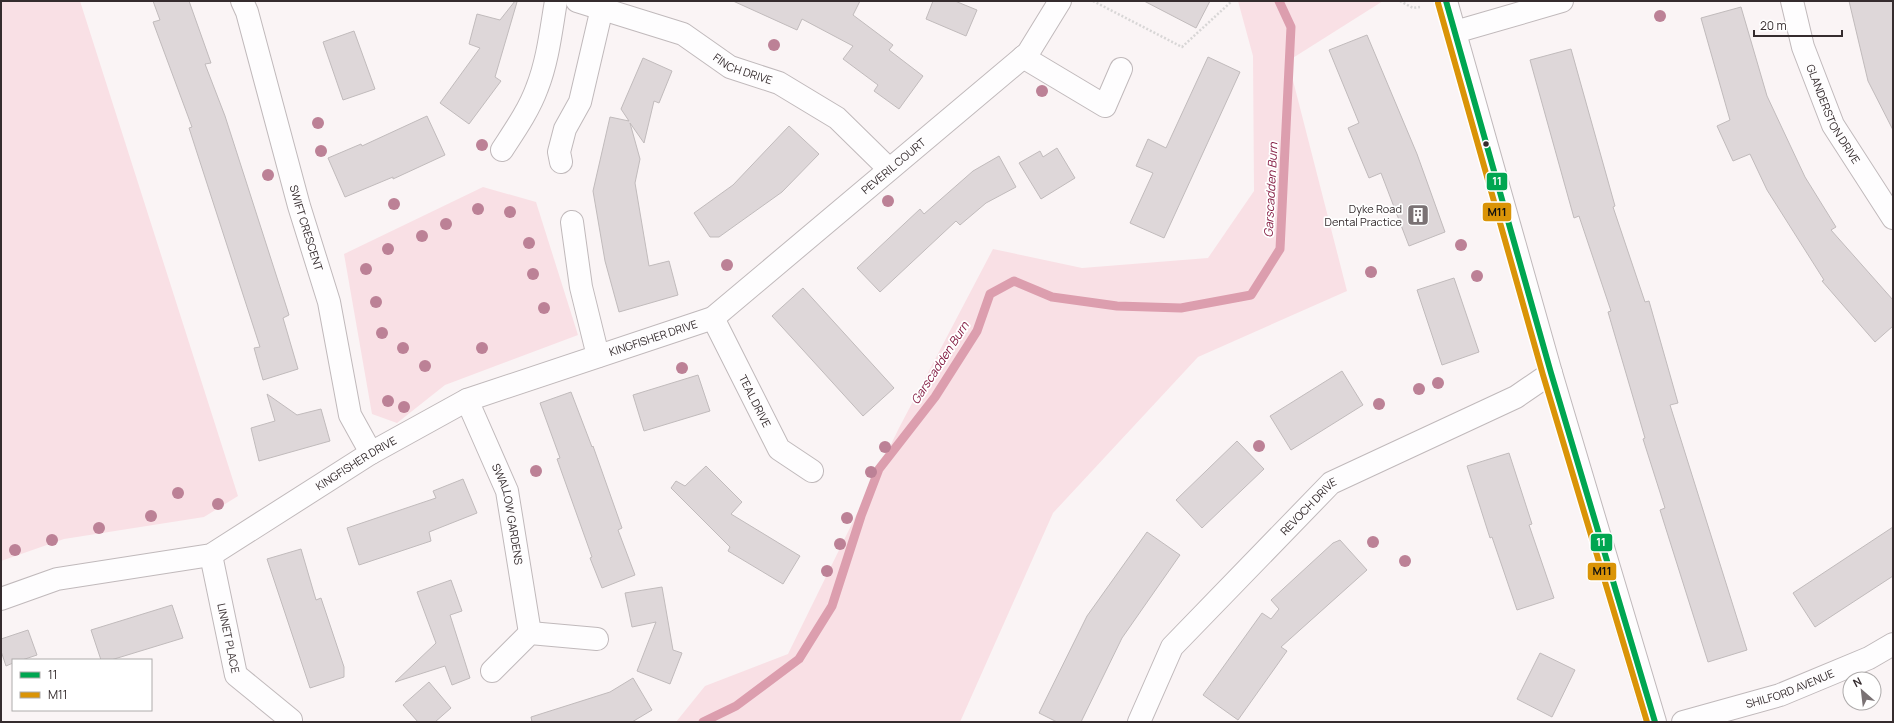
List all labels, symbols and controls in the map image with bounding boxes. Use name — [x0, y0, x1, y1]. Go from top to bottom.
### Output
scale bar — [1754, 12, 1842, 38]
text: 20 m — [1760, 17, 1787, 34]
street label: FINCH DRIVE — [710, 50, 774, 87]
street label: GLANDERSTON DRIVE — [1803, 62, 1864, 166]
street label: PEVERIL COURT — [858, 134, 929, 197]
unlabelled marker — [1481, 139, 1491, 149]
water label: Garscadden Burn — [1260, 141, 1282, 238]
line badge: 11 — [1486, 172, 1508, 191]
text: 11 — [1492, 173, 1502, 188]
street label: SWIFT CRESCENT — [287, 183, 327, 273]
place label: Dyke Road Dental Practice — [1325, 201, 1403, 229]
building icon: Dyke Road Dental Practice — [1405, 202, 1431, 228]
line badge: M11 — [1482, 202, 1512, 222]
text: M11 — [1487, 204, 1507, 219]
street label: KINGFISHER DRIVE — [607, 316, 699, 359]
water label: Garscadden Burn — [906, 317, 973, 407]
street label: TEAL DRIVE — [736, 372, 775, 430]
street label: KINGFISHER DRIVE — [313, 432, 399, 493]
street label: SWALLOW GARDENS — [489, 461, 527, 566]
street label: REVOCH DRIVE — [1277, 474, 1339, 538]
line badge: 11 — [1590, 533, 1613, 552]
text: 11 — [1596, 534, 1606, 549]
line badge: M11 — [1587, 562, 1617, 581]
text: M11 — [1592, 563, 1612, 578]
street label: LINNET PLACE — [214, 602, 243, 674]
legend — [12, 659, 152, 711]
street label: SHILFORD AVENUE — [1744, 665, 1836, 711]
text: 11 — [48, 666, 57, 683]
north arrow — [1842, 671, 1882, 711]
text: N — [1850, 673, 1864, 690]
text: M11 — [48, 686, 67, 703]

